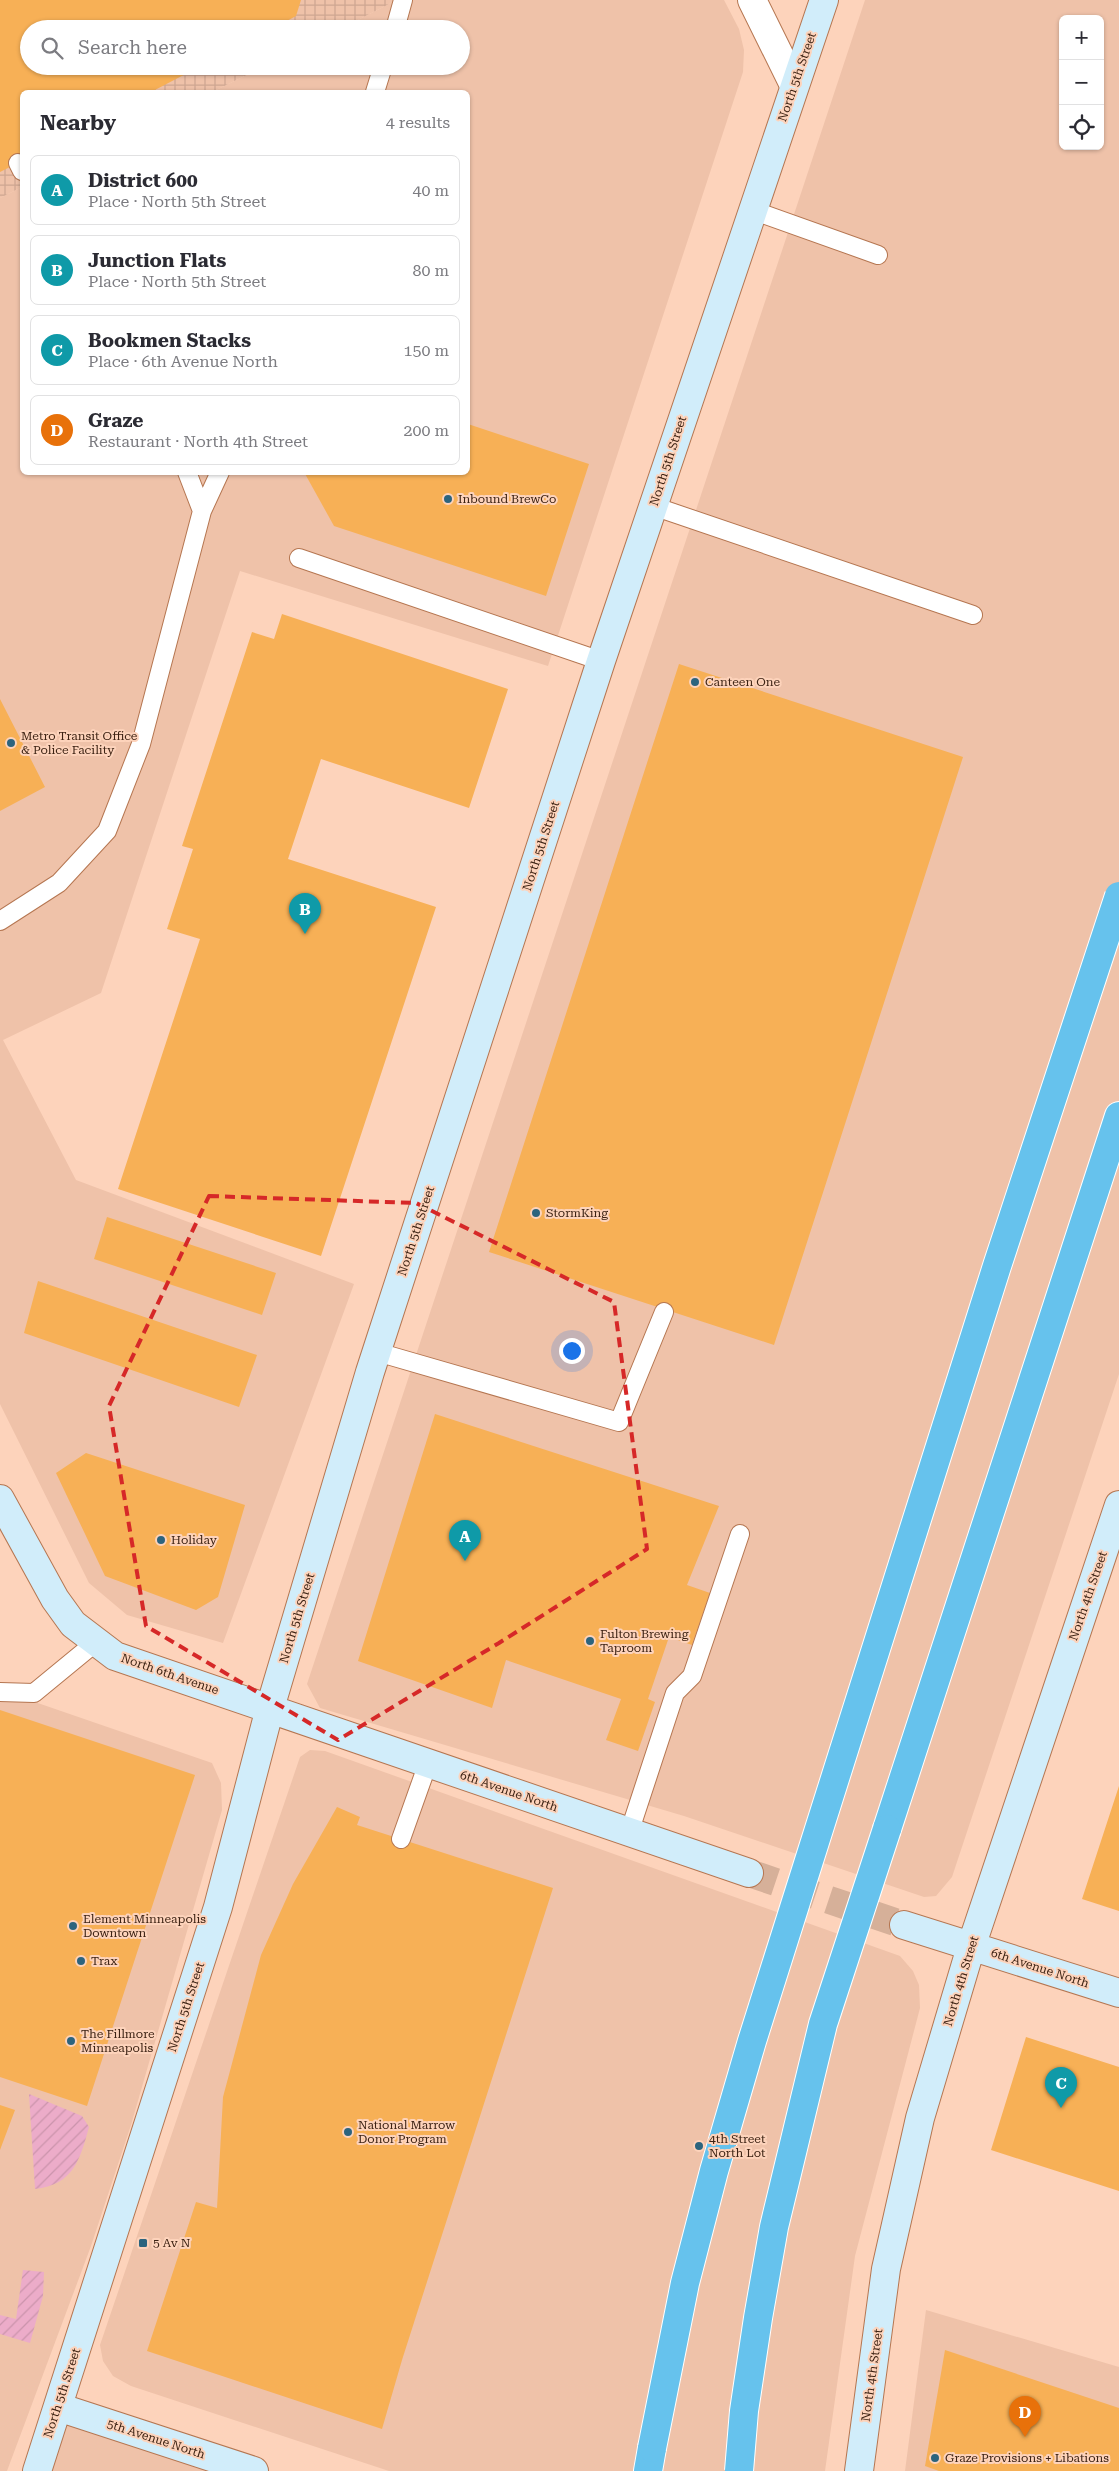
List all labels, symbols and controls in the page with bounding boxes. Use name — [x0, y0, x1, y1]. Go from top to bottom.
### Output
map controls — [1059, 15, 1104, 150]
button: + — [1059, 15, 1104, 60]
search box — [20, 20, 470, 75]
street label: North 5th Street — [775, 30, 819, 124]
icon: search — [38, 34, 66, 62]
text: Search here — [78, 36, 187, 59]
button: − — [1059, 60, 1104, 105]
button: locate — [1059, 105, 1104, 150]
text: Nearby — [40, 111, 116, 135]
text: 4 results — [386, 113, 450, 132]
text: District 600 — [88, 169, 198, 192]
text: A — [51, 181, 63, 200]
text: 40 m — [412, 181, 449, 200]
text: Place · North 5th Street — [88, 192, 266, 211]
text: Junction Flats — [88, 249, 226, 272]
text: B — [51, 261, 63, 280]
text: 80 m — [412, 261, 449, 280]
text: Place · North 5th Street — [88, 272, 266, 291]
text: Bookmen Stacks — [88, 329, 251, 352]
text: C — [51, 341, 63, 360]
text: 150 m — [403, 341, 449, 360]
text: Place · 6th Avenue North — [88, 352, 278, 371]
text: Graze — [88, 409, 143, 432]
street label: North 5th Street — [647, 414, 689, 508]
text: D — [51, 421, 63, 440]
text: 200 m — [403, 421, 449, 440]
text: Restaurant · North 4th Street — [88, 432, 308, 451]
place label: Inbound BrewCo — [458, 492, 556, 506]
marker: Inbound BrewCo — [442, 493, 454, 505]
place label: Canteen One — [705, 675, 780, 689]
marker: Canteen One — [689, 676, 701, 688]
place label: Metro Transit Office & Police Facility — [21, 729, 138, 757]
marker: Metro Transit Office & Police Facility — [5, 737, 17, 749]
street label: North 5th Street — [520, 799, 562, 893]
pin: B — [289, 893, 321, 934]
street label: North 5th Street — [395, 1184, 437, 1278]
place label: StormKing — [546, 1206, 608, 1220]
marker: StormKing — [530, 1207, 542, 1219]
your location — [559, 1338, 585, 1364]
pin: A — [449, 1520, 481, 1561]
place label: Holiday — [171, 1533, 218, 1547]
marker: Holiday — [155, 1534, 167, 1546]
street label: North 4th Street — [1066, 1549, 1110, 1643]
street label: North 5th Street — [277, 1571, 318, 1665]
place label: Fulton Brewing Taproom — [600, 1627, 689, 1655]
marker: Fulton Brewing Taproom — [584, 1635, 596, 1647]
street label: North 6th Avenue — [119, 1651, 221, 1697]
street label: 6th Avenue North — [458, 1768, 560, 1814]
place label: Element Minneapolis Downtown — [83, 1912, 206, 1940]
marker: Element Minneapolis Downtown — [67, 1920, 79, 1932]
street label: North 4th Street — [941, 1934, 982, 2028]
street label: 6th Avenue North — [989, 1946, 1091, 1991]
place label: Trax — [91, 1954, 117, 1968]
marker: Trax — [75, 1955, 87, 1967]
street label: North 5th Street — [165, 1960, 207, 2054]
place label: The Fillmore Minneapolis — [81, 2027, 155, 2055]
marker: The Fillmore Minneapolis — [65, 2035, 77, 2047]
pin: C — [1045, 2067, 1077, 2108]
place label: National Marrow Donor Program — [358, 2118, 455, 2146]
marker: National Marrow Donor Program — [342, 2126, 354, 2138]
place label: 4th Street North Lot — [709, 2132, 766, 2160]
marker: 4th Street North Lot — [693, 2140, 705, 2152]
place label: 5 Av N — [153, 2236, 191, 2250]
marker: 5 Av N — [137, 2237, 149, 2249]
street label: North 4th Street — [859, 2327, 886, 2422]
street label: North 5th Street — [41, 2346, 83, 2440]
pin: D — [1009, 2396, 1041, 2437]
street label: 5th Avenue North — [105, 2417, 207, 2462]
place label: Graze Provisions + Libations — [945, 2451, 1109, 2465]
marker: Graze Provisions + Libations — [929, 2452, 941, 2464]

